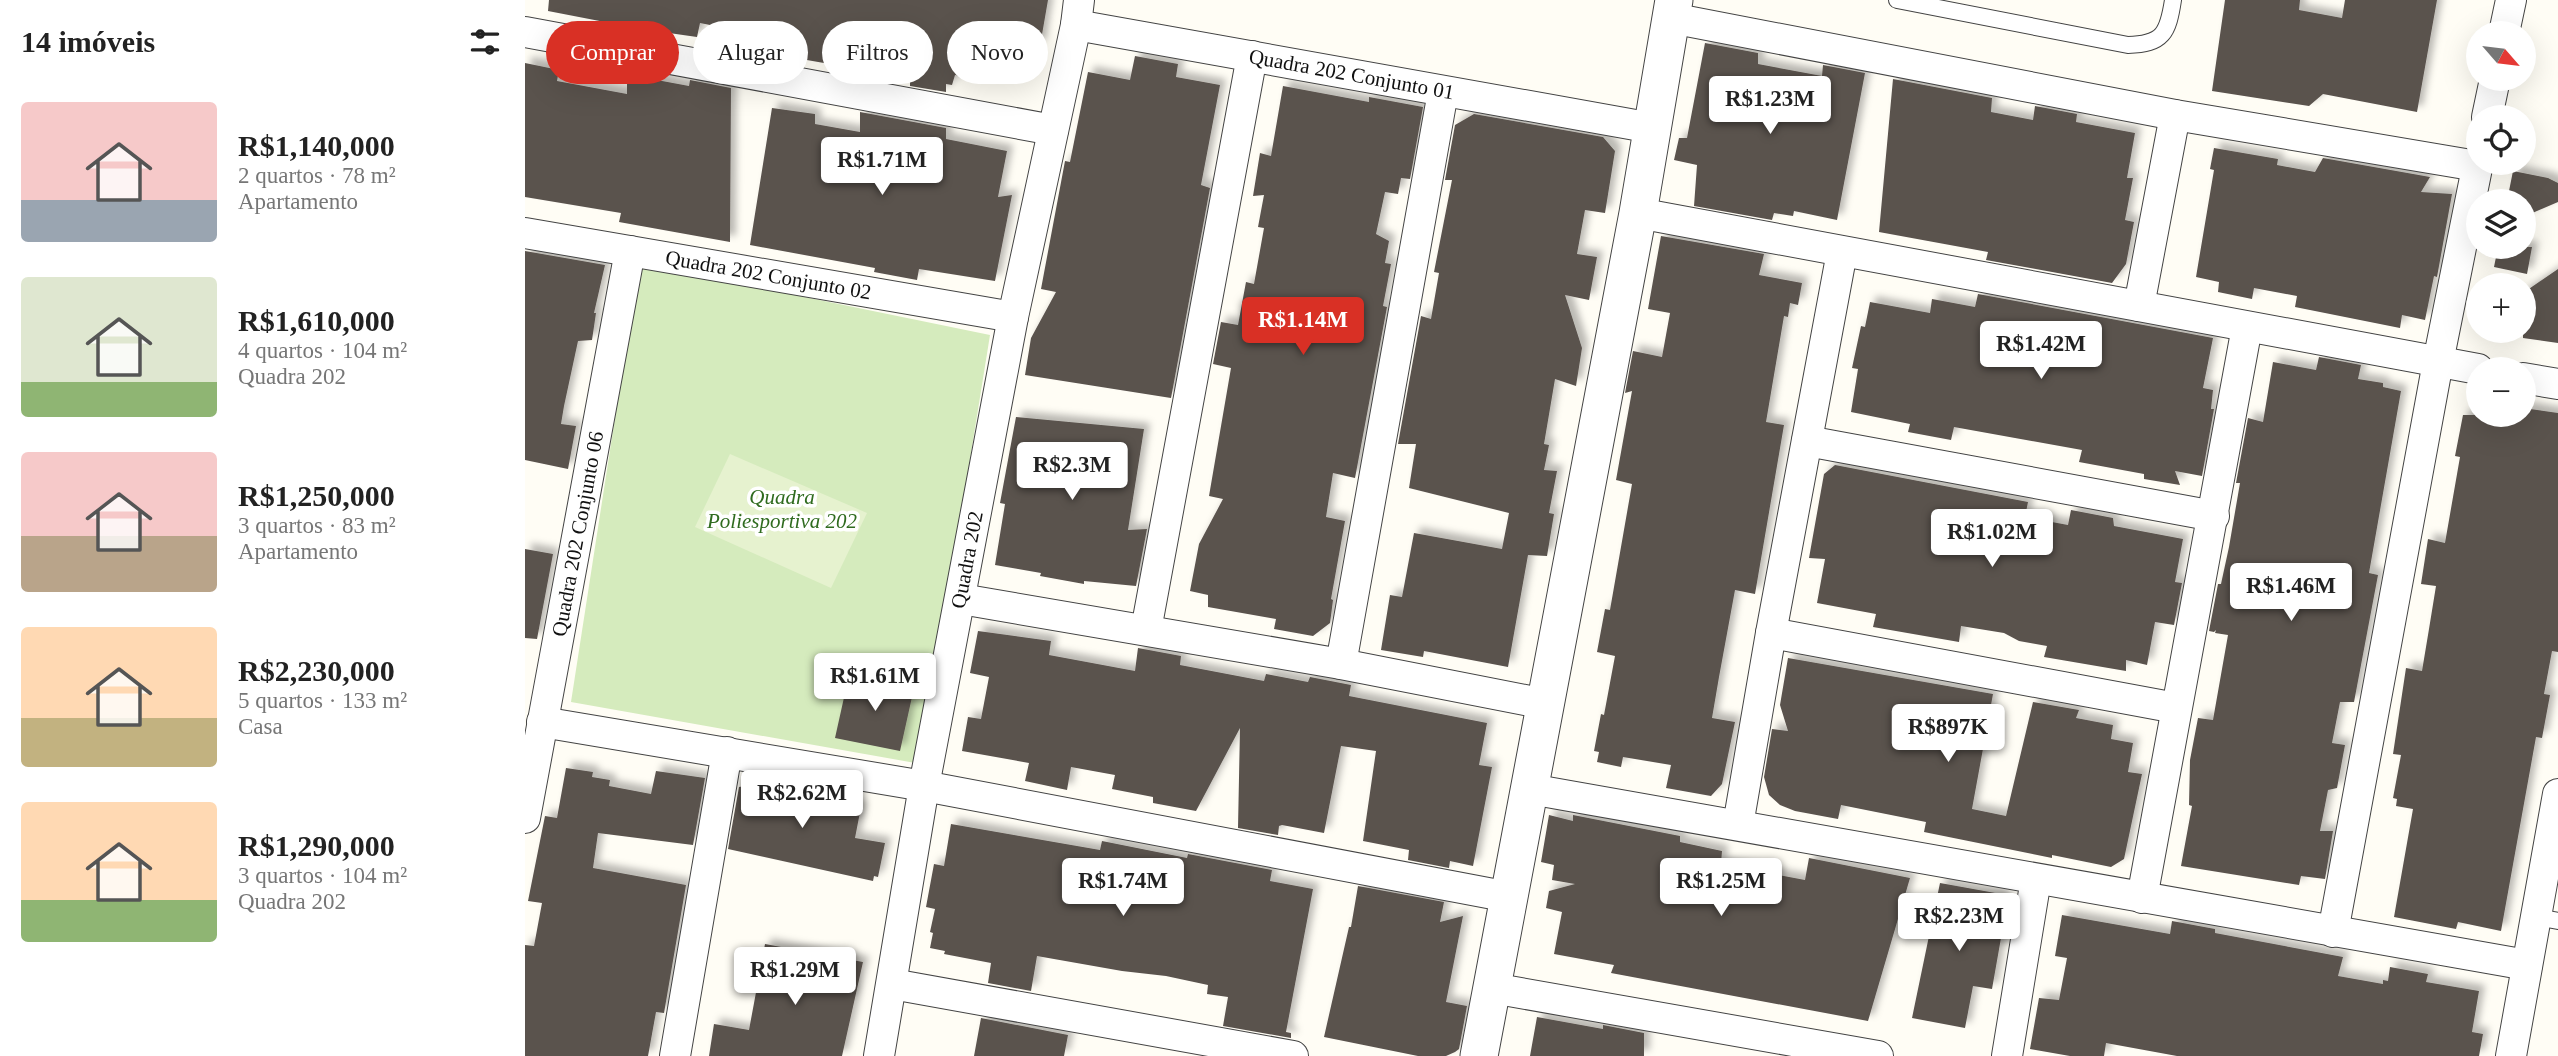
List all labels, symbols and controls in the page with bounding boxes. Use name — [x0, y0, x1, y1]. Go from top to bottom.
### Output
chip: Comprar — [546, 21, 679, 84]
chip: Alugar — [693, 21, 808, 84]
chip: Filtros — [822, 21, 933, 84]
chip: Novo — [947, 21, 1048, 84]
north arrow — [2466, 21, 2536, 91]
map controls — [2466, 21, 2536, 427]
icon: filters — [466, 23, 504, 61]
text: 14 imóveis — [21, 25, 155, 58]
street label: Quadra 202 Conjunto 01 — [1247, 44, 1456, 104]
pin: R$1.23M — [1705, 76, 1835, 136]
text: R$1.23M — [1725, 86, 1815, 111]
button: locate — [2466, 105, 2536, 175]
text: R$1,140,000 — [238, 129, 395, 162]
icon: home — [77, 130, 161, 214]
pin: R$1.71M — [817, 138, 947, 197]
text: R$1.71M — [837, 147, 927, 172]
text: 2 quartos · 78 m² — [238, 163, 396, 188]
text: Apartamento — [238, 189, 358, 214]
button: layers — [2466, 189, 2536, 259]
street label: Quadra 202 Conjunto 02 — [664, 245, 873, 304]
button: + — [2466, 273, 2536, 343]
pin: R$1.14M — [1238, 298, 1368, 357]
text: R$1,610,000 — [238, 304, 395, 337]
icon: home — [77, 305, 161, 389]
text: R$1.14M — [1258, 307, 1348, 332]
pin: R$1.42M — [1976, 322, 2106, 381]
text: R$1.42M — [1996, 331, 2086, 356]
text: 4 quartos · 104 m² — [238, 338, 407, 363]
button: − — [2466, 357, 2536, 427]
text: Quadra 202 — [238, 364, 346, 389]
street label: Quadra 202 Conjunto 06 — [547, 429, 608, 638]
pin: R$2.3M — [1015, 442, 1129, 502]
text: R$2.3M — [1033, 452, 1111, 477]
text: R$1,250,000 — [238, 479, 395, 512]
icon: home — [77, 480, 161, 564]
park label: Quadra Poliesportiva 202 — [706, 485, 857, 533]
street label: Quadra 202 — [946, 509, 988, 610]
pin: R$1.02M — [1927, 510, 2057, 569]
text: 3 quartos · 83 m² — [238, 513, 396, 538]
text: R$1.02M — [1947, 519, 2037, 544]
text: Apartamento — [238, 539, 358, 564]
pin: R$1.46M — [2226, 564, 2356, 623]
text: R$1.46M — [2246, 573, 2336, 598]
text: R$2,230,000 — [238, 654, 395, 687]
pin: R$1.61M — [810, 654, 940, 713]
icon: home — [77, 655, 161, 739]
text: R$1.61M — [830, 663, 920, 688]
text: 5 quartos · 133 m² — [238, 688, 407, 713]
pin: R$897K — [1891, 704, 2005, 764]
text: Casa — [238, 714, 283, 739]
text: R$897K — [1908, 714, 1988, 739]
pin: R$2.62M — [737, 770, 867, 830]
text: R$2.62M — [757, 780, 847, 805]
text: R$1,290,000 — [238, 829, 395, 862]
icon: home — [77, 830, 161, 914]
pin: R$1.74M — [1058, 858, 1188, 918]
pin: R$1.25M — [1656, 858, 1786, 918]
text: 3 quartos · 104 m² — [238, 863, 407, 888]
text: R$1.74M — [1078, 868, 1168, 893]
text: R$1.25M — [1676, 868, 1766, 893]
text: Quadra 202 — [238, 889, 346, 914]
pin: R$2.23M — [1894, 894, 2024, 953]
text: R$2.23M — [1914, 903, 2004, 928]
pin: R$1.29M — [730, 948, 860, 1007]
text: R$1.29M — [750, 957, 840, 982]

